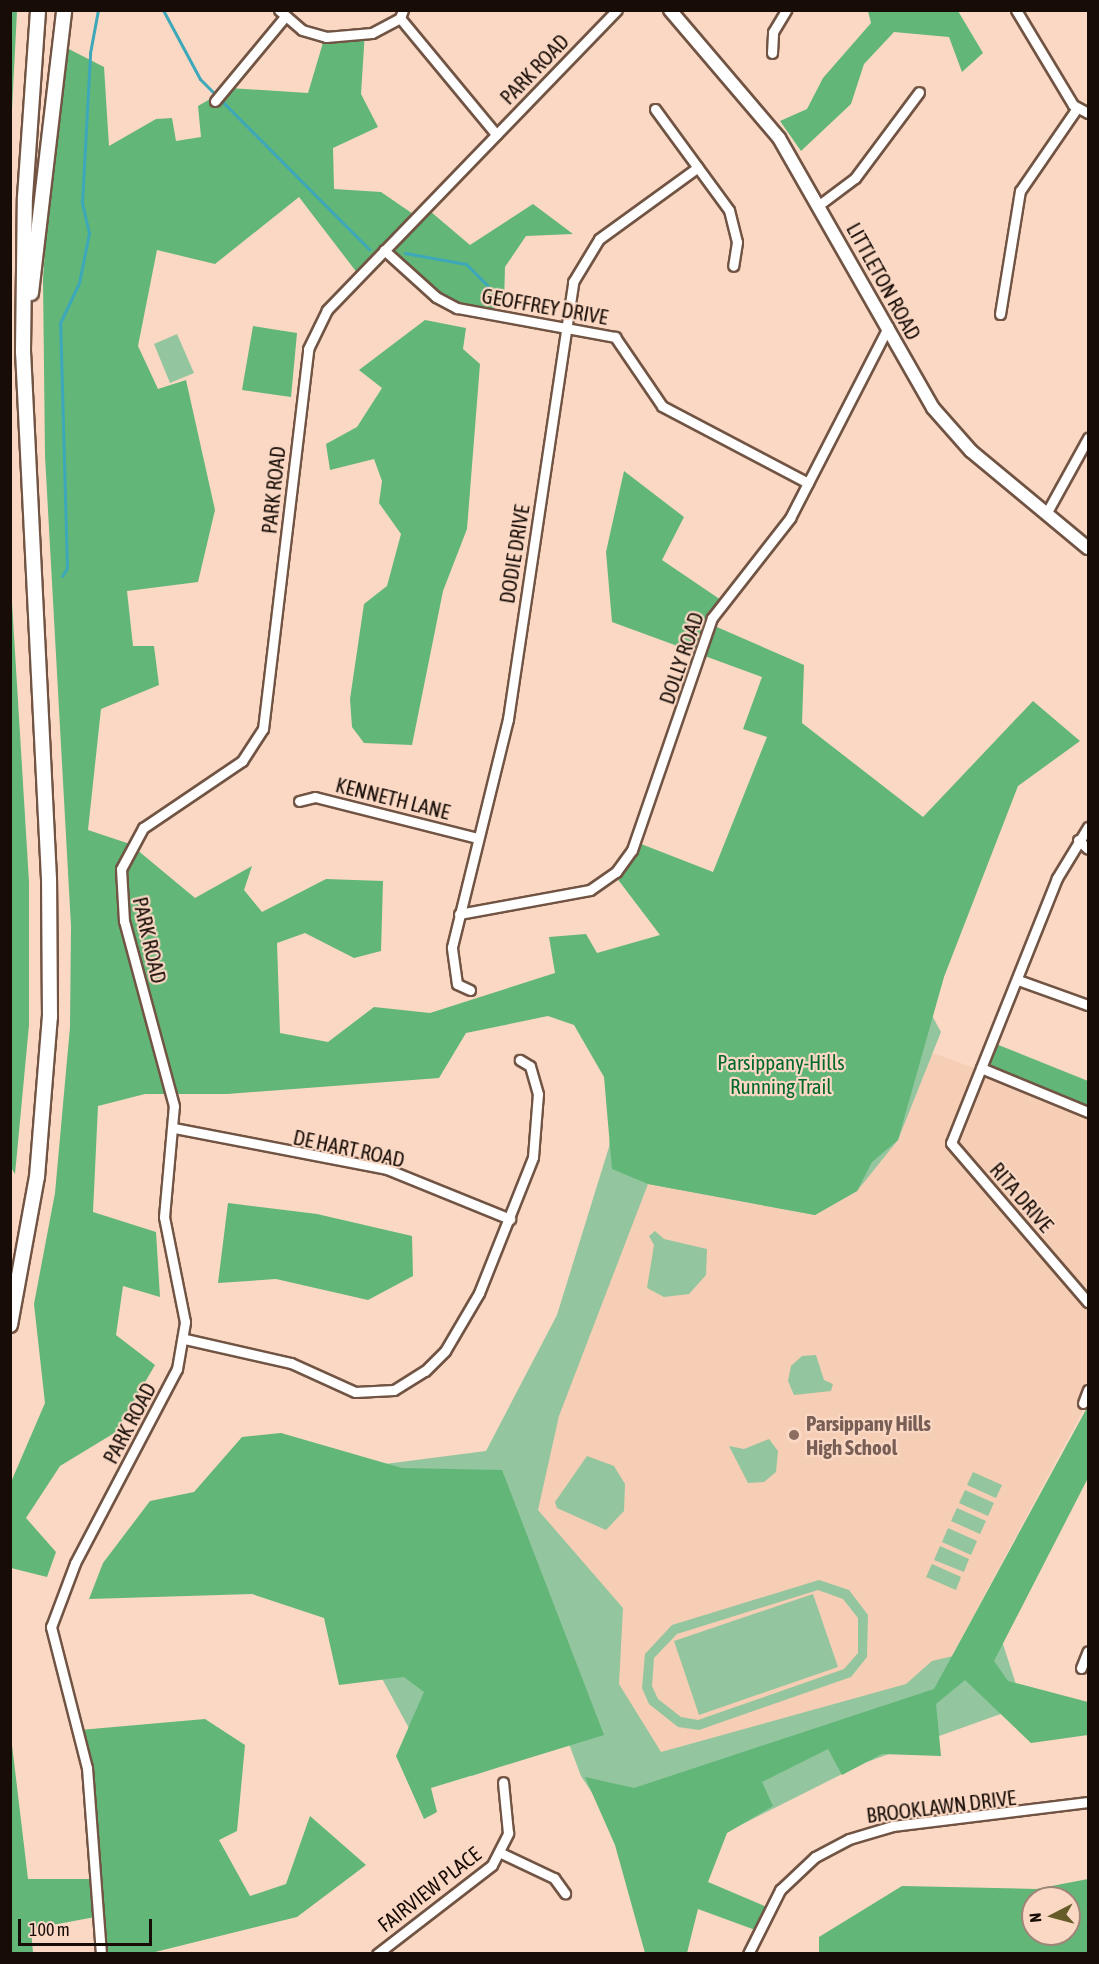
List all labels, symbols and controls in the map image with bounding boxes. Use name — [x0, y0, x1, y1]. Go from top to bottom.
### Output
street label: PARK ROAD — [494, 29, 574, 109]
street label: LITTLETON ROAD — [841, 218, 927, 344]
street label: GEOFFREY DRIVE — [480, 282, 610, 330]
street label: PARK ROAD — [256, 445, 290, 535]
street label: DODIE DRIVE — [494, 503, 534, 605]
street label: DOLLY ROAD — [654, 609, 708, 707]
street label: KENNETH LANE — [333, 772, 453, 824]
street label: PARK ROAD — [128, 894, 172, 986]
park label: Parsippany-Hills Running Trail — [717, 1049, 845, 1099]
street label: DE HART ROAD — [291, 1124, 407, 1172]
street label: RITA DRIVE — [985, 1157, 1059, 1237]
street label: PARK ROAD — [97, 1378, 161, 1468]
place label: Parsippany Hills High School — [806, 1410, 931, 1460]
marker: Parsippany Hills High School — [787, 1428, 801, 1442]
street label: BROOKLAWN DRIVE — [865, 1784, 1017, 1828]
street label: FAIRVIEW PLACE — [372, 1841, 486, 1937]
north arrow — [1021, 1886, 1081, 1946]
scale bar — [21, 1907, 154, 1945]
text: N — [1026, 1912, 1045, 1923]
text: 100 m — [29, 1919, 70, 1940]

